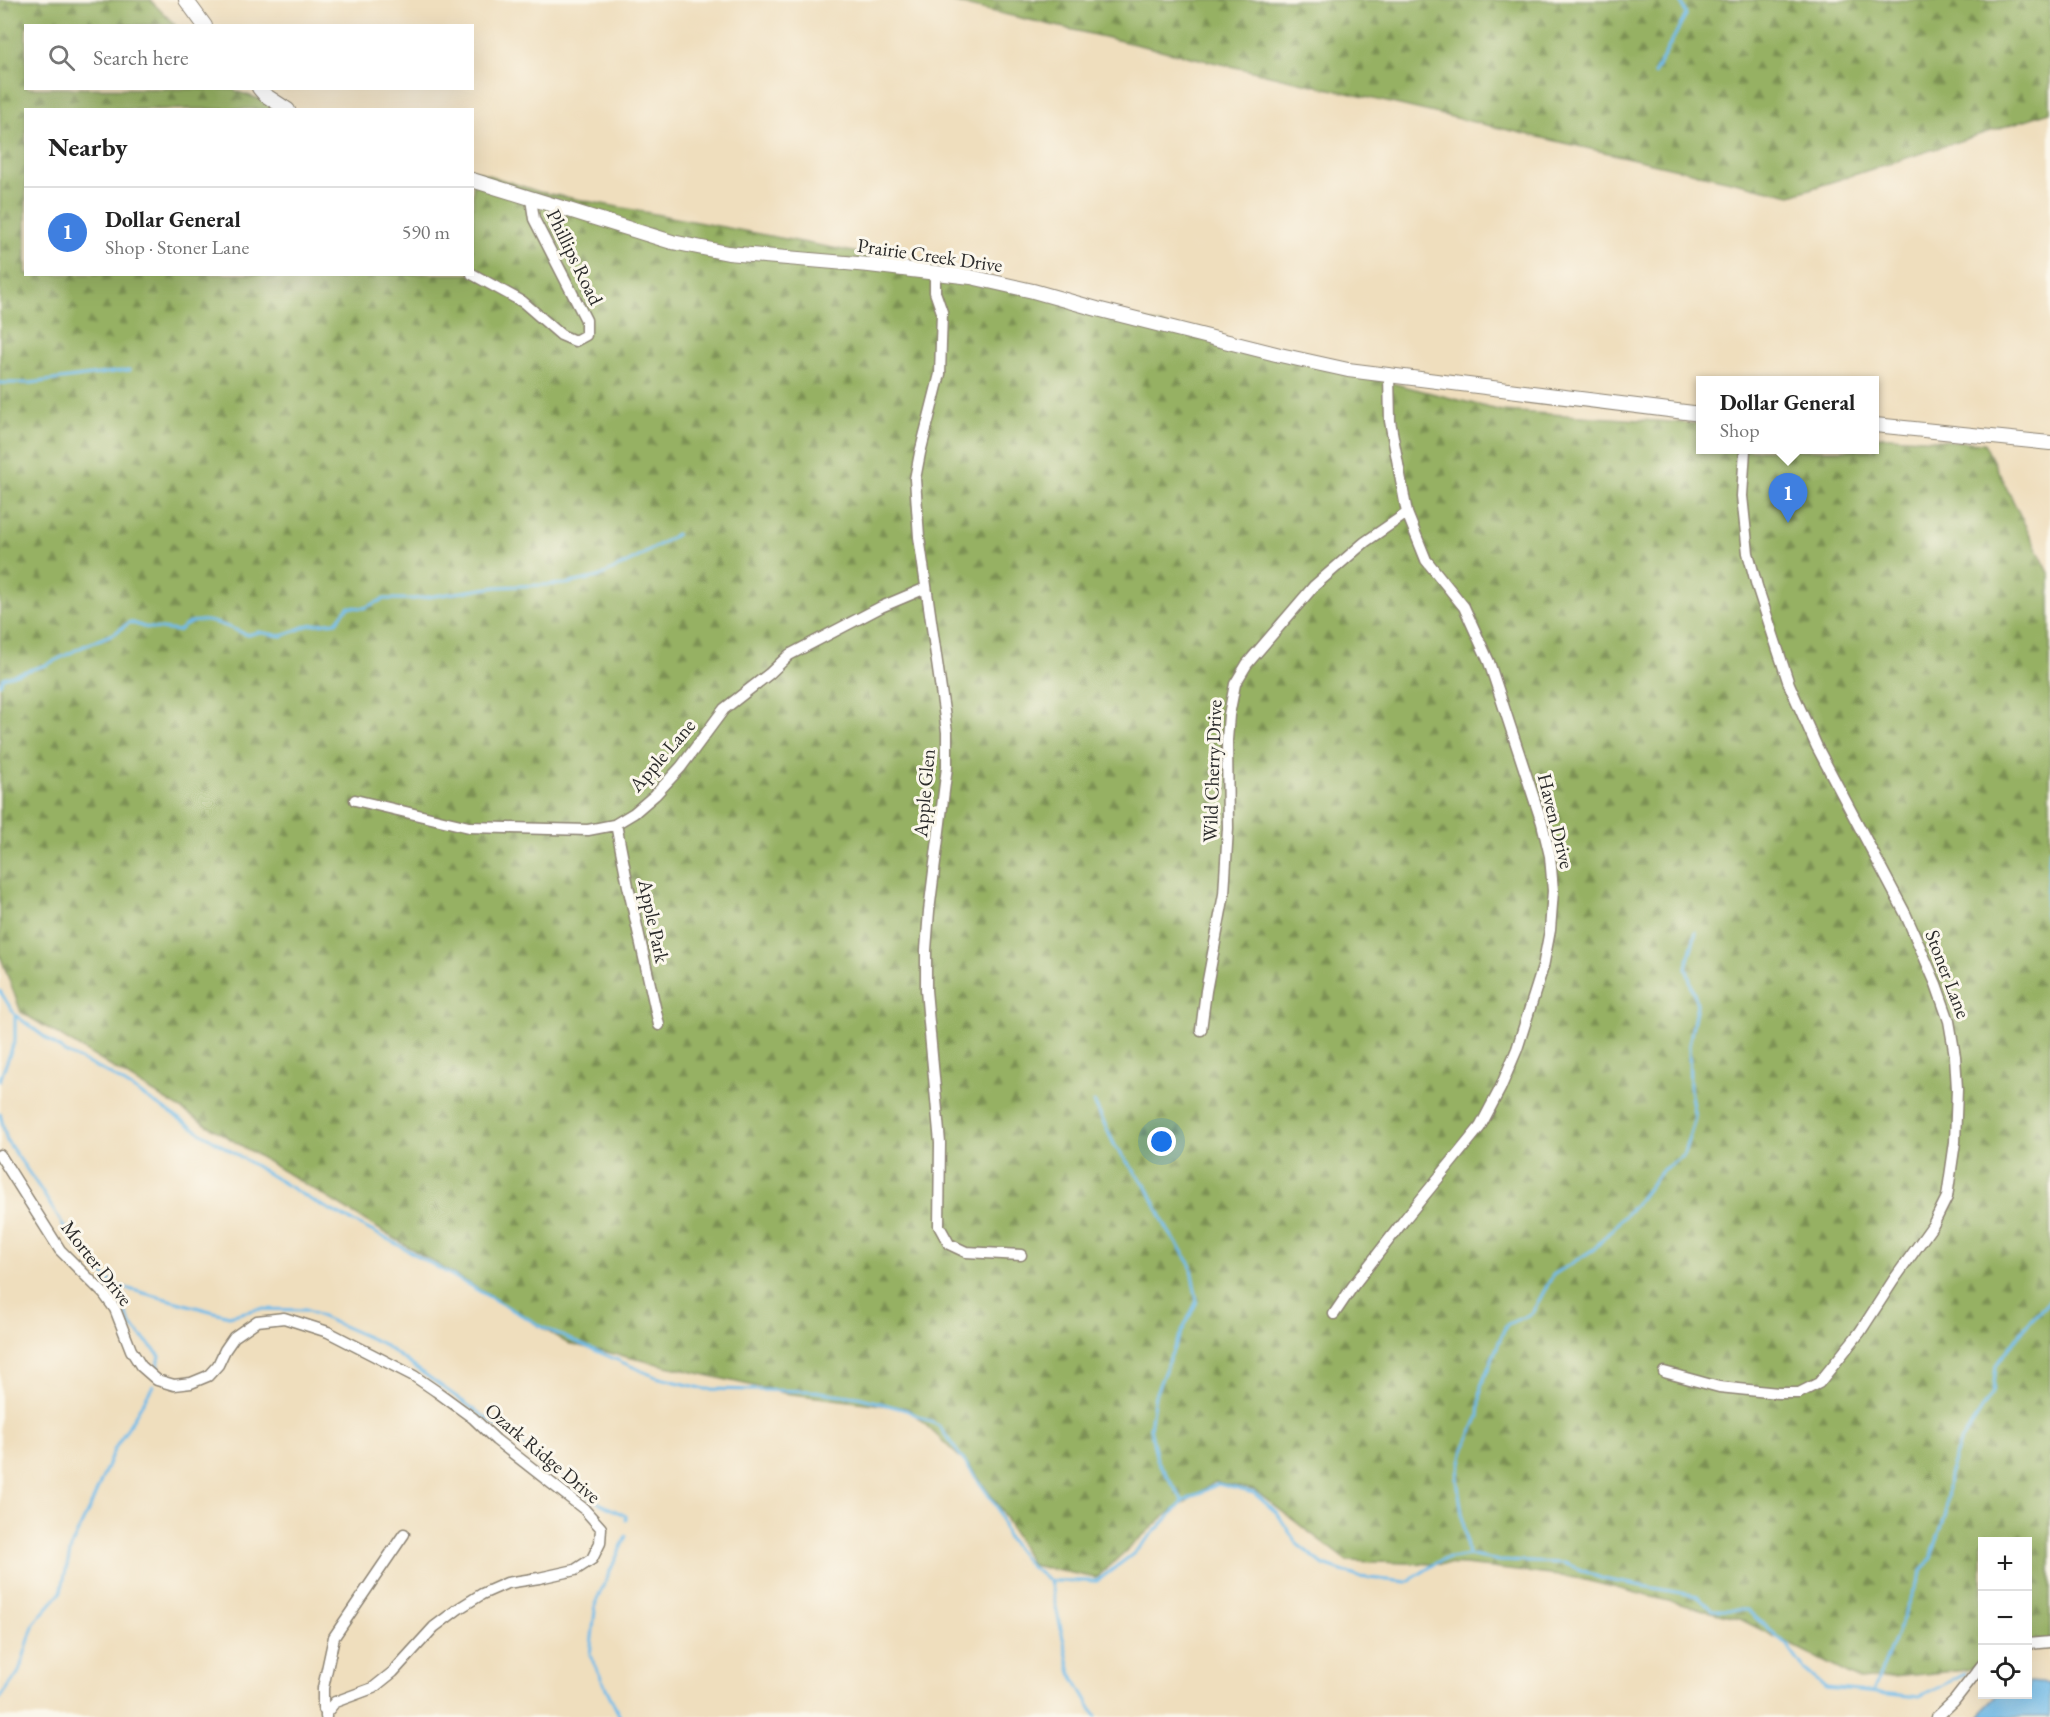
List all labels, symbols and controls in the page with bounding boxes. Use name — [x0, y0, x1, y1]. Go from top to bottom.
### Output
search box — [24, 24, 474, 90]
icon: search — [45, 41, 78, 74]
text: Search here — [93, 43, 188, 72]
text: Nearby — [48, 130, 128, 164]
text: Dollar General — [105, 205, 241, 234]
street label: Phillips Road — [541, 205, 610, 310]
text: 1 — [62, 219, 73, 245]
text: 590 m — [402, 219, 450, 245]
street label: Prairie Creek Drive — [856, 232, 1004, 278]
text: Shop · Stoner Lane — [105, 234, 249, 260]
popup — [1696, 376, 1879, 454]
text: Dollar General — [1720, 388, 1855, 417]
text: Shop — [1720, 417, 1760, 443]
pin: 1 — [1768, 474, 1808, 523]
street label: Wild Cherry Drive — [1197, 699, 1227, 843]
street label: Apple Lane — [622, 713, 701, 798]
street label: Apple Glen — [907, 747, 941, 839]
street label: Haven Drive — [1532, 771, 1580, 871]
street label: Apple Park — [632, 876, 676, 966]
street label: Stoner Lane — [1919, 926, 1977, 1022]
your location — [1147, 1127, 1176, 1156]
street label: Morter Drive — [55, 1215, 139, 1311]
street label: Ozark Ridge Drive — [480, 1397, 606, 1509]
map controls — [1978, 1537, 2032, 1699]
button: + — [1978, 1537, 2032, 1591]
button: − — [1978, 1591, 2032, 1645]
button: locate — [1978, 1645, 2032, 1699]

